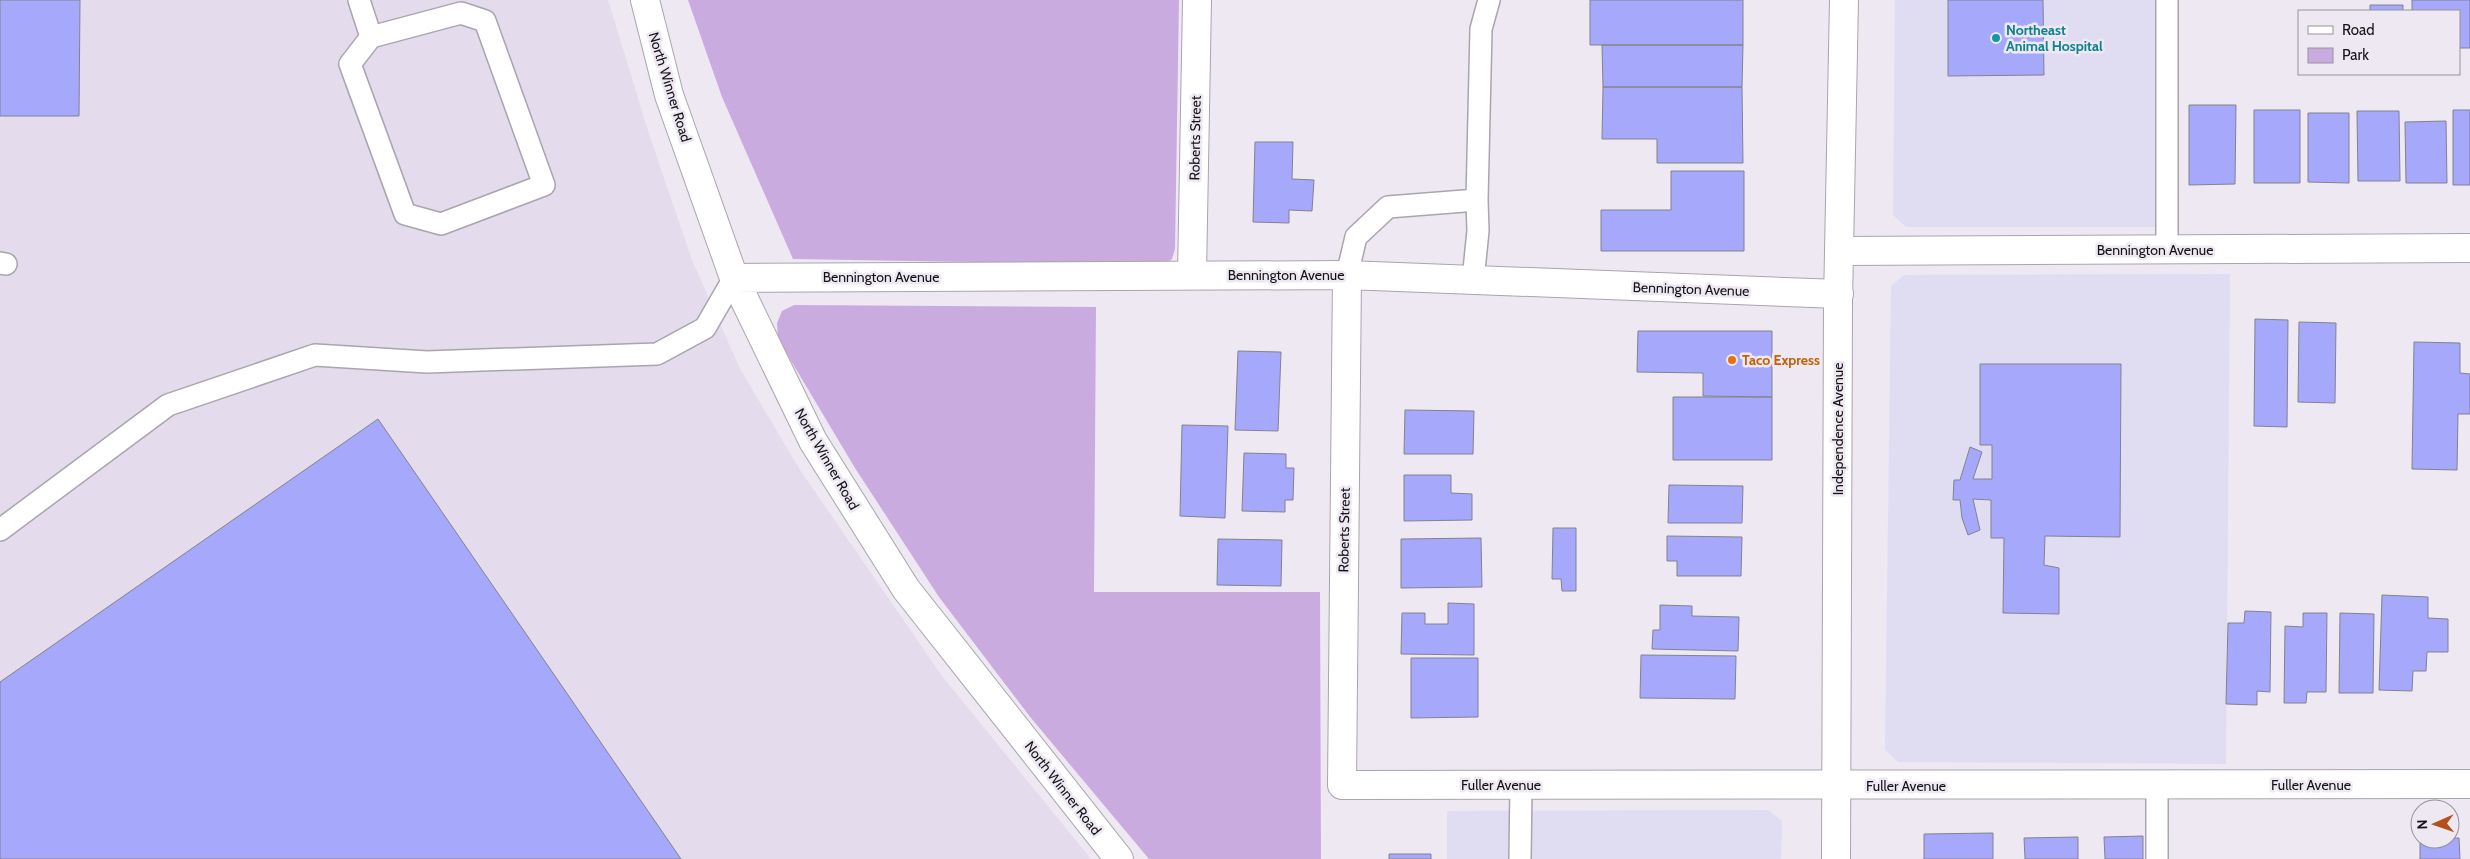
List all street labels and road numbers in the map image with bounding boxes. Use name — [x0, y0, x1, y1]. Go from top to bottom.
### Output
street label: North Winner Road — [645, 30, 695, 144]
street label: Roberts Street — [1185, 95, 1205, 181]
street label: Bennington Avenue — [2097, 241, 2213, 259]
street label: Bennington Avenue — [1228, 266, 1344, 284]
street label: Bennington Avenue — [823, 268, 939, 286]
street label: Bennington Avenue — [1632, 278, 1750, 300]
street label: Independence Avenue — [1829, 363, 1847, 495]
street label: North Winner Road — [791, 405, 863, 513]
street label: Roberts Street — [1334, 487, 1354, 573]
street label: North Winner Road — [1021, 737, 1105, 839]
street label: Fuller Avenue — [1461, 776, 1541, 794]
street label: Fuller Avenue — [2271, 776, 2351, 794]
street label: Fuller Avenue — [1866, 777, 1946, 795]

